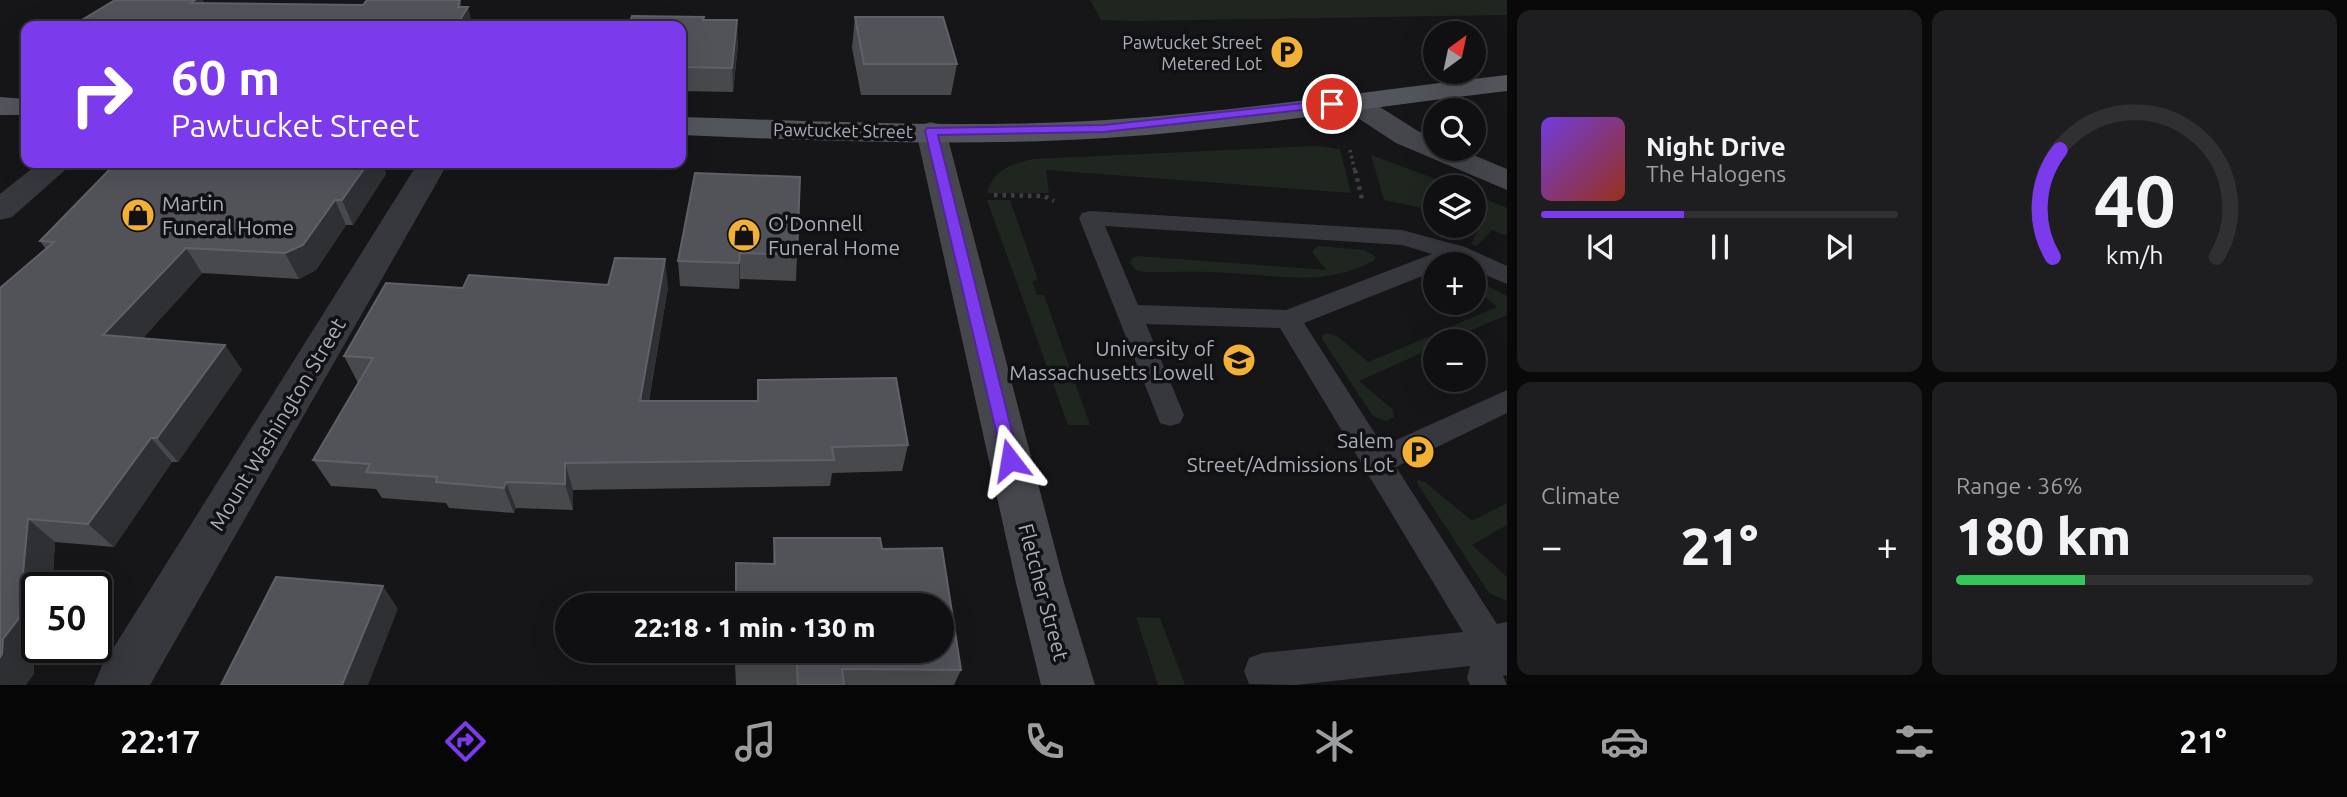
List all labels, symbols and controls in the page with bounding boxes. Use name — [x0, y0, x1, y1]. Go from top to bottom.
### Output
north arrow — [1423, 21, 1486, 84]
map controls — [1423, 21, 1486, 392]
place label: Pawtucket Street Metered Lot — [1122, 32, 1262, 73]
parking icon: Pawtucket Street Metered Lot — [1268, 33, 1306, 71]
icon: right — [56, 49, 147, 140]
text: 60 m — [171, 49, 280, 104]
pin — [1302, 74, 1362, 134]
icon: arrive — [1313, 85, 1351, 123]
button: search — [1423, 98, 1486, 161]
text: Pawtucket Street — [171, 107, 419, 143]
street label: Pawtucket Street — [773, 119, 913, 141]
text: Night Drive — [1646, 132, 1786, 161]
text: 40 — [2093, 160, 2176, 242]
text: The Halogens — [1646, 161, 1786, 186]
button: layers — [1423, 175, 1486, 238]
place label: Martin Funeral Home — [162, 191, 294, 239]
shop icon: Martin Funeral Home — [119, 196, 157, 234]
place label: O'Donnell Funeral Home — [768, 211, 900, 259]
shop icon: O'Donnell Funeral Home — [725, 216, 763, 254]
icon: previous — [1582, 228, 1620, 266]
icon: pause — [1701, 228, 1739, 266]
icon: next — [1820, 228, 1858, 266]
text: km/h — [2106, 241, 2163, 269]
button: + — [1423, 252, 1486, 315]
street label: Mount Washington Street — [204, 313, 350, 535]
button: − — [1423, 329, 1486, 392]
place label: University of Massachusetts Lowell — [1009, 336, 1215, 384]
school or university icon: University of Massachusetts Lowell — [1220, 341, 1258, 379]
position arrow — [973, 423, 1047, 497]
place label: Salem Street/Admissions Lot — [1187, 428, 1394, 476]
parking icon: Salem Street/Admissions Lot — [1399, 433, 1437, 471]
text: Range · 36% — [1956, 473, 2083, 498]
text: Climate — [1541, 483, 1620, 508]
text: 180 km — [1956, 507, 2131, 565]
text: 21° — [1681, 517, 1758, 575]
street label: Fletcher Street — [1014, 521, 1074, 663]
text: − — [1541, 525, 1562, 567]
text: + — [1877, 525, 1898, 567]
speed limit sign: 50 — [21, 572, 112, 663]
text: 22:18 · 1 min · 130 m — [634, 613, 875, 642]
icon: directions — [441, 717, 490, 766]
icon: music — [731, 717, 780, 766]
icon: phone — [1020, 717, 1069, 766]
icon: climate — [1310, 717, 1359, 766]
icon: car — [1600, 717, 1649, 766]
icon: filters — [1890, 717, 1939, 766]
text: 22:17 — [120, 723, 200, 759]
text: 21° — [2179, 723, 2227, 759]

